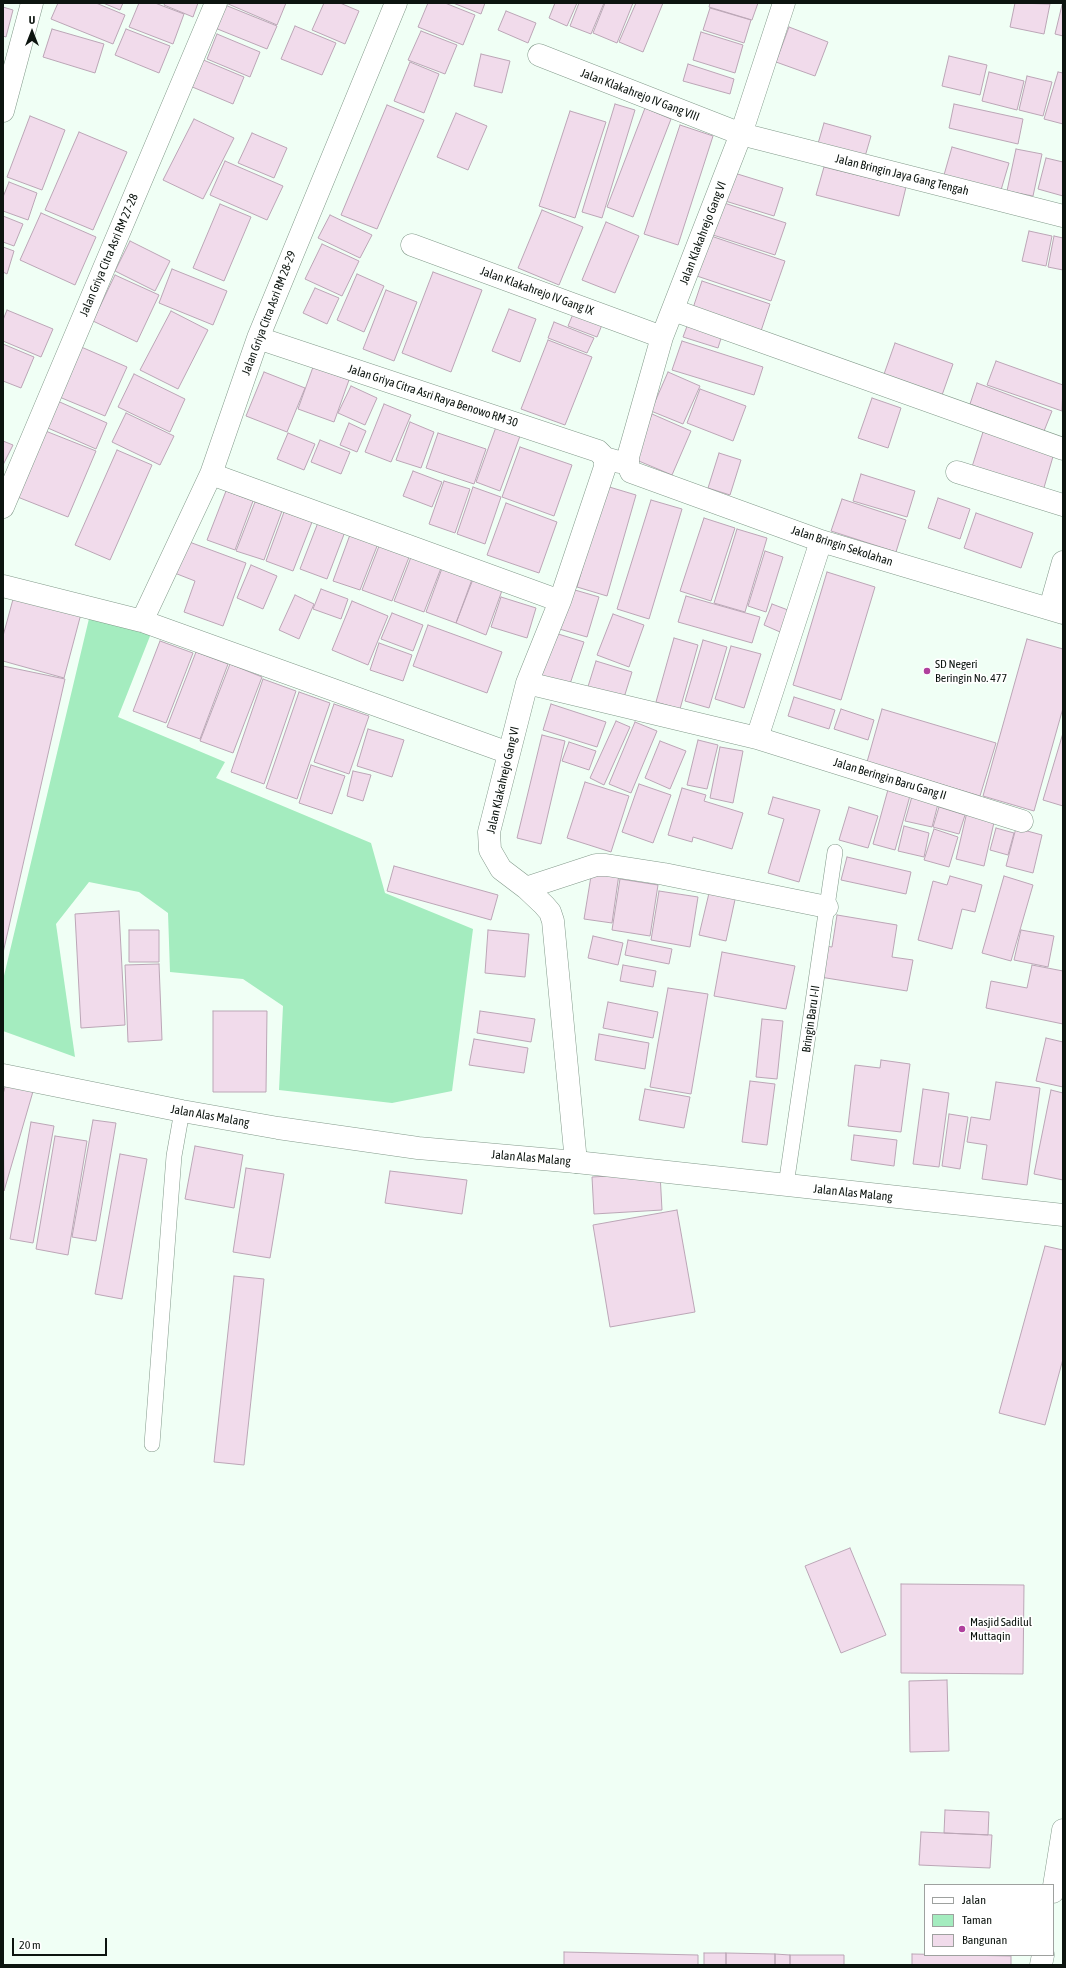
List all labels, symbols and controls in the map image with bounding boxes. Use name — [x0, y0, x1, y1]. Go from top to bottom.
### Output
north arrow — [12, 12, 52, 52]
text: U — [29, 14, 35, 26]
street label: Jalan Klakahrejo IV Gang VIII — [579, 66, 701, 124]
street label: Jalan Bringin Jaya Gang Tengah — [834, 151, 970, 199]
street label: Jalan Klakahrejo Gang VI — [677, 179, 729, 287]
street label: Jalan Griya Citra Asri RM 27-28 — [77, 192, 141, 318]
street label: Jalan Griya Citra Asri RM 28-29 — [239, 249, 299, 377]
street label: Jalan Klakahrejo IV Gang IX — [478, 264, 596, 318]
street label: Jalan Griya Citra Asri Raya Benowo RM 30 — [346, 362, 520, 430]
street label: Jalan Bringin Sekolahan — [789, 523, 895, 569]
place label: SD Negeri Beringin No. 477 — [935, 657, 1007, 685]
marker: SD Negeri Beringin No. 477 — [922, 666, 932, 676]
street label: Jalan Klakahrejo Gang VI — [484, 725, 522, 835]
street label: Jalan Beringin Baru Gang II — [832, 755, 948, 803]
street label: Bringin Baru I-II — [799, 985, 823, 1053]
street label: Jalan Alas Malang — [170, 1102, 250, 1130]
street label: Jalan Alas Malang — [491, 1147, 571, 1169]
street label: Jalan Alas Malang — [813, 1182, 893, 1204]
place label: Masjid Sadilul Muttaqin — [970, 1615, 1032, 1643]
marker: Masjid Sadilul Muttaqin — [957, 1624, 967, 1634]
legend — [924, 1884, 1054, 1956]
text: Jalan — [962, 1893, 986, 1907]
text: Taman — [962, 1913, 992, 1927]
scale bar — [14, 1930, 109, 1956]
text: Bangunan — [962, 1933, 1007, 1947]
text: 20 m — [19, 1938, 41, 1952]

